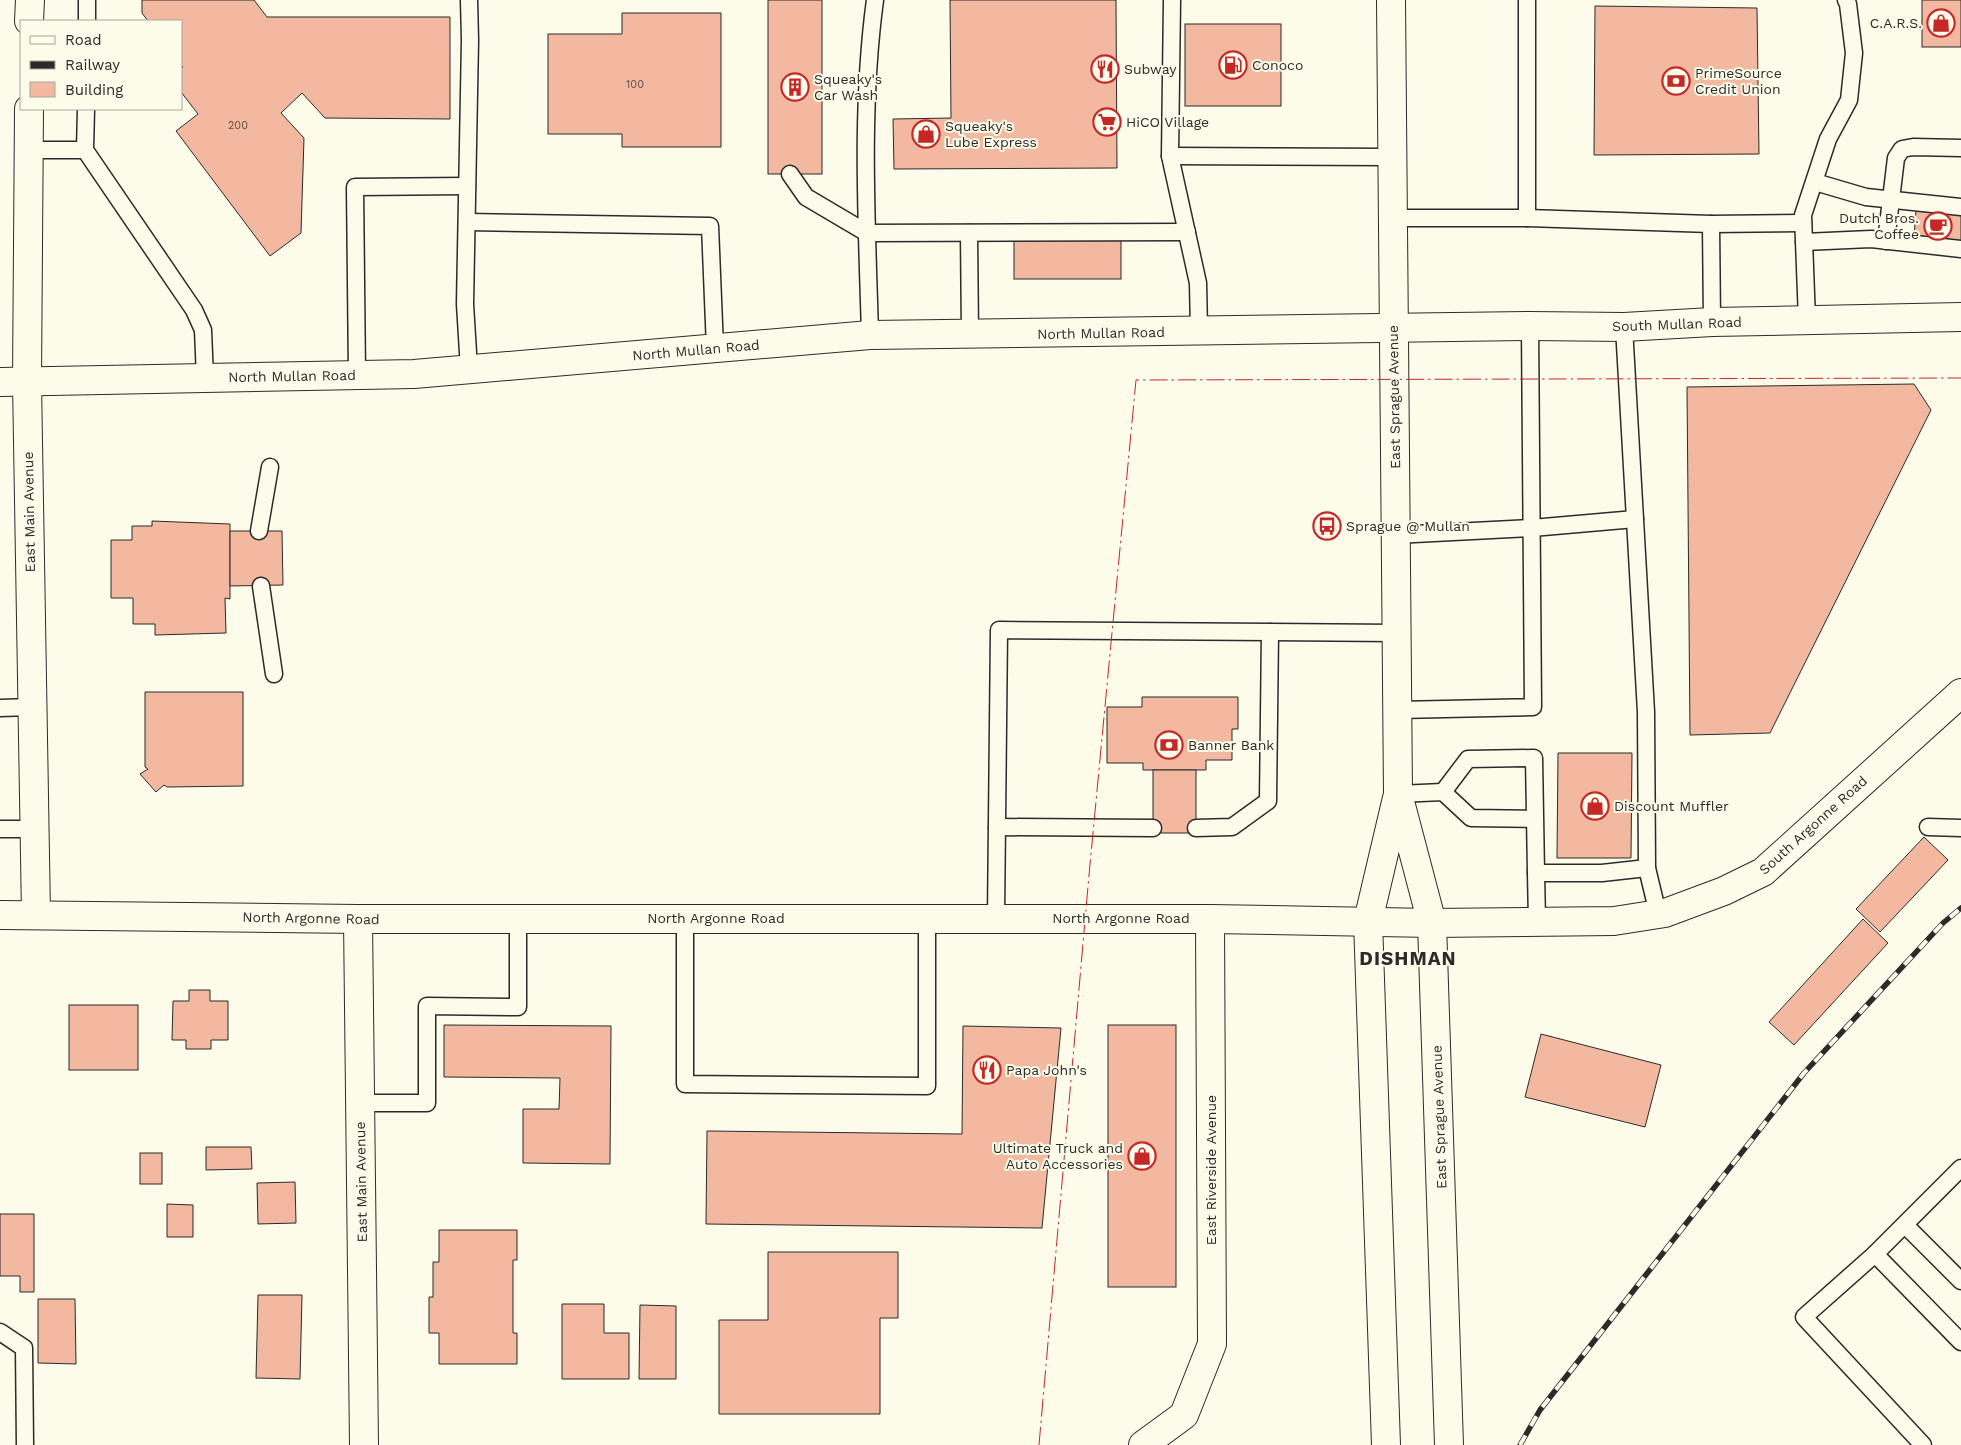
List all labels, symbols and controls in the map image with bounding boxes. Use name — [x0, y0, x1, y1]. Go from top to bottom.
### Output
shop icon: C.A.R.S. — [1926, 8, 1956, 38]
place label: C.A.R.S. — [1870, 15, 1922, 31]
legend — [20, 20, 182, 110]
text: Road — [65, 31, 102, 49]
fuel station icon: Conoco — [1218, 50, 1248, 80]
restaurant icon: Subway — [1090, 54, 1120, 84]
text: Railway — [65, 56, 120, 74]
place label: Conoco — [1252, 57, 1303, 73]
place label: Subway — [1124, 61, 1177, 77]
place label: PrimeSource Credit Union — [1695, 65, 1782, 97]
bank icon: PrimeSource Credit Union — [1661, 66, 1691, 96]
place label: Squeaky's Car Wash — [814, 71, 882, 103]
building icon: Squeaky's Car Wash — [780, 72, 810, 102]
house number: 100 — [626, 78, 644, 91]
text: Building — [65, 81, 123, 99]
supermarket icon: HiCO Village — [1092, 107, 1122, 137]
place label: HiCO Village — [1126, 114, 1209, 130]
place label: Squeaky's Lube Express — [945, 118, 1037, 150]
house number: 200 — [228, 119, 248, 132]
shop icon: Squeaky's Lube Express — [911, 119, 941, 149]
place label: Dutch Bros. Coffee — [1839, 210, 1919, 242]
cafe icon: Dutch Bros. Coffee — [1923, 211, 1953, 241]
street label: South Mullan Road — [1612, 314, 1742, 334]
street label: North Mullan Road — [1037, 324, 1165, 342]
street label: East Sprague Avenue — [1385, 325, 1403, 469]
street label: North Mullan Road — [632, 336, 760, 364]
street label: North Mullan Road — [228, 367, 356, 385]
street label: East Main Avenue — [20, 451, 38, 573]
bus stop icon: Sprague @ Mullan — [1312, 511, 1342, 541]
place label: Sprague @ Mullan — [1346, 518, 1470, 534]
bank icon: Banner Bank — [1154, 730, 1184, 760]
place label: Banner Bank — [1188, 737, 1274, 753]
street label: South Argonne Road — [1756, 772, 1870, 878]
shop icon: Discount Muffler — [1580, 791, 1610, 821]
place label: Discount Muffler — [1614, 798, 1729, 814]
street label: North Argonne Road — [242, 909, 380, 927]
street label: North Argonne Road — [647, 910, 785, 926]
street label: North Argonne Road — [1052, 910, 1190, 926]
district label: DISHMAN — [1359, 947, 1457, 970]
street label: East Sprague Avenue — [1428, 1045, 1450, 1189]
restaurant icon: Papa John's — [972, 1055, 1002, 1085]
place label: Papa John's — [1006, 1062, 1087, 1078]
street label: East Riverside Avenue — [1203, 1095, 1219, 1245]
street label: East Main Avenue — [352, 1121, 370, 1243]
place label: Ultimate Truck and Auto Accessories — [993, 1140, 1123, 1172]
shop icon: Ultimate Truck and Auto Accessories — [1127, 1141, 1157, 1171]

